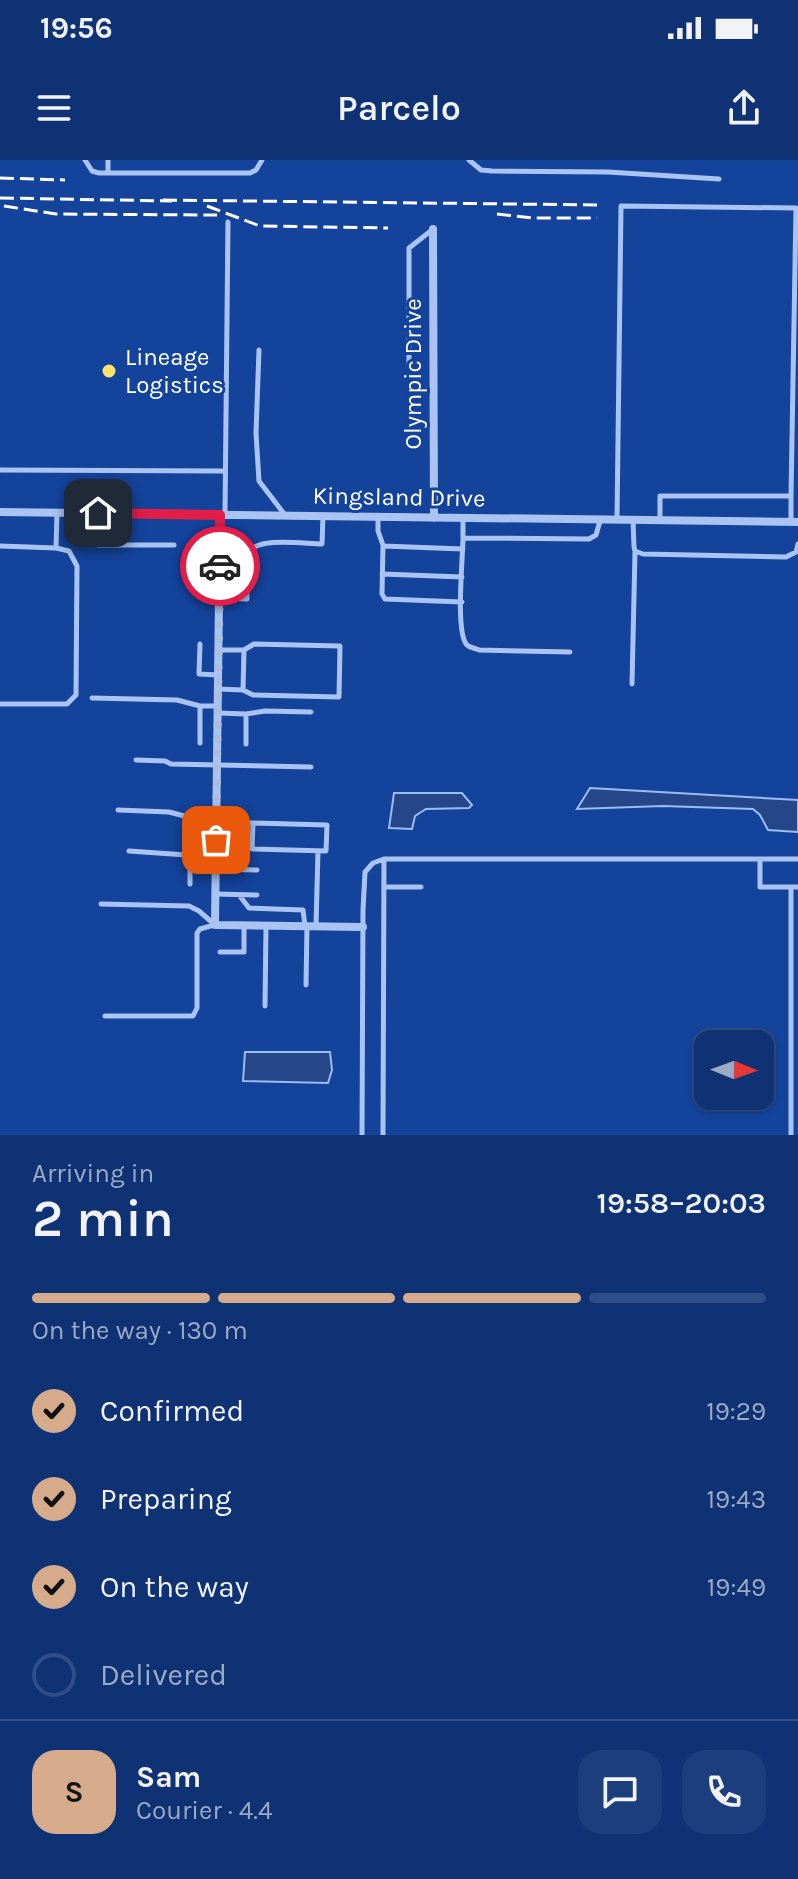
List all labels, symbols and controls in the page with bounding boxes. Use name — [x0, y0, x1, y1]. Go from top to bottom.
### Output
text: 19:56 — [40, 10, 113, 46]
icon: menu — [32, 86, 76, 130]
icon: share — [722, 86, 766, 130]
text: Parcelo — [337, 87, 461, 129]
street label: Olympic Drive — [399, 298, 427, 450]
place label: Lineage Logistics — [125, 343, 224, 399]
marker: Lineage Logistics — [100, 362, 118, 380]
pin — [64, 479, 132, 547]
street label: Kingsland Drive — [312, 481, 486, 513]
icon: home — [76, 491, 120, 535]
courier — [180, 526, 260, 606]
icon: car — [198, 544, 242, 588]
pin — [182, 806, 250, 874]
icon: bag — [194, 818, 238, 862]
north arrow — [694, 1030, 774, 1110]
map controls — [694, 1030, 774, 1110]
text: Arriving in — [32, 1158, 154, 1189]
text: 19:58–20:03 — [597, 1185, 766, 1221]
text: 2 min — [32, 1188, 174, 1249]
text: On the way · 130 m — [32, 1315, 248, 1346]
icon: check — [32, 1389, 76, 1433]
text: Confirmed — [100, 1393, 244, 1429]
text: 19:29 — [706, 1396, 766, 1427]
icon: check — [32, 1477, 76, 1521]
text: Preparing — [100, 1481, 232, 1517]
text: 19:43 — [706, 1484, 766, 1515]
icon: check — [32, 1565, 76, 1609]
text: On the way — [100, 1569, 249, 1605]
text: 19:49 — [707, 1572, 766, 1603]
text: Delivered — [100, 1657, 227, 1693]
button: chat — [578, 1750, 662, 1834]
button: phone — [682, 1750, 766, 1834]
text: Sam — [136, 1759, 201, 1795]
text: S — [64, 1774, 84, 1810]
text: Courier · 4.4 — [136, 1795, 272, 1826]

